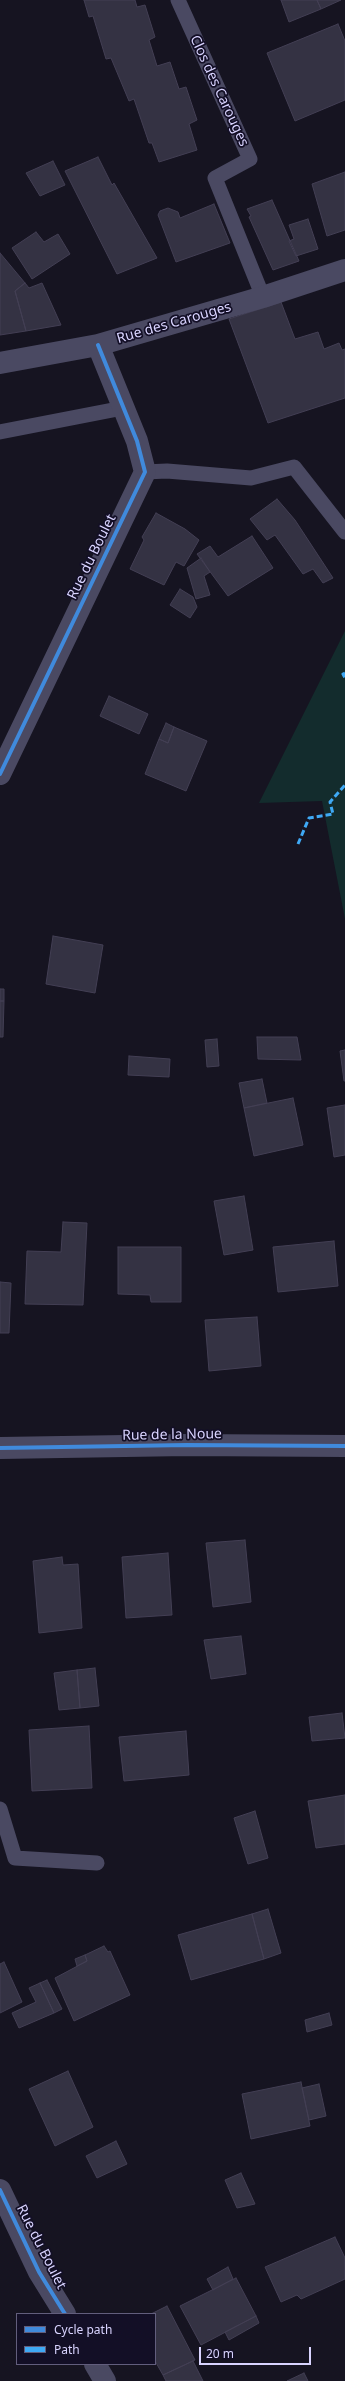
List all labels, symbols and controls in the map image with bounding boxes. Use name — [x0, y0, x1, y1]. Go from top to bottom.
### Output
street label: Clos des Carouges — [186, 33, 252, 149]
street label: Rue des Carouges — [115, 299, 233, 347]
street label: Rue du Boulet — [64, 512, 120, 602]
street label: Rue de la Noue — [122, 1426, 222, 1444]
street label: Rue du Boulet — [12, 2202, 70, 2292]
legend — [16, 2313, 156, 2365]
text: Cycle path — [54, 2321, 112, 2338]
scale bar — [201, 2339, 313, 2365]
text: Path — [54, 2341, 80, 2358]
text: 20 m — [206, 2345, 234, 2362]

